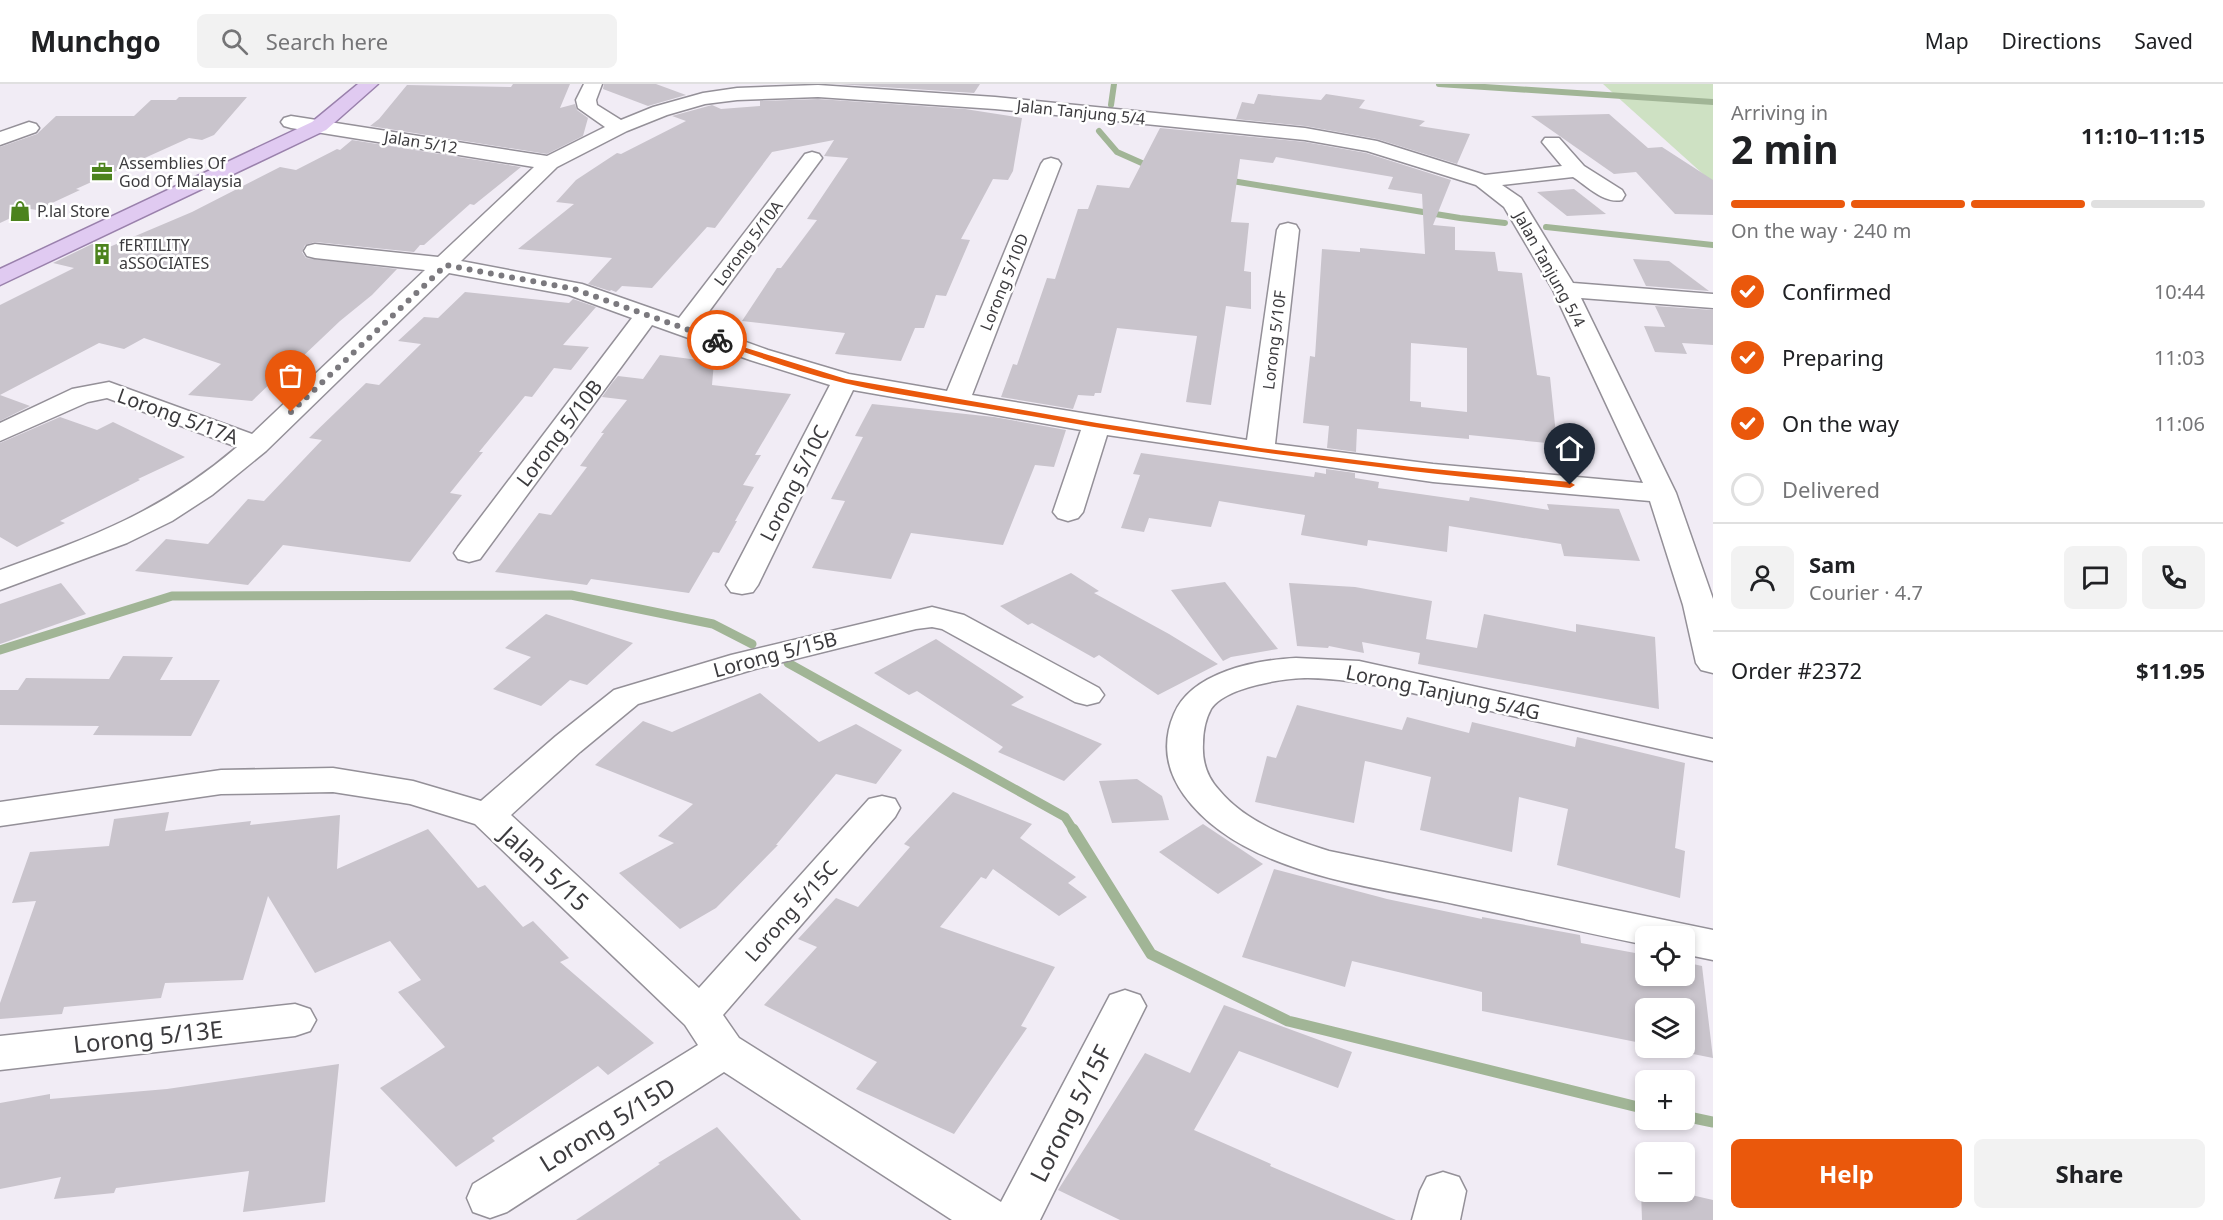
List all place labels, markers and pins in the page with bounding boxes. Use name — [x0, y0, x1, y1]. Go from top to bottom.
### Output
place label: Assemblies Of God Of Malaysia — [119, 152, 242, 192]
office icon: Assemblies Of God Of Malaysia — [90, 160, 114, 184]
shop icon: P.lal Store — [8, 199, 32, 223]
place label: P.lal Store — [37, 200, 110, 222]
place label: fERTILITY aSSOCIATES — [119, 234, 209, 274]
building icon: fERTILITY aSSOCIATES — [90, 242, 114, 266]
pin — [265, 350, 316, 412]
pin — [1544, 423, 1595, 485]

